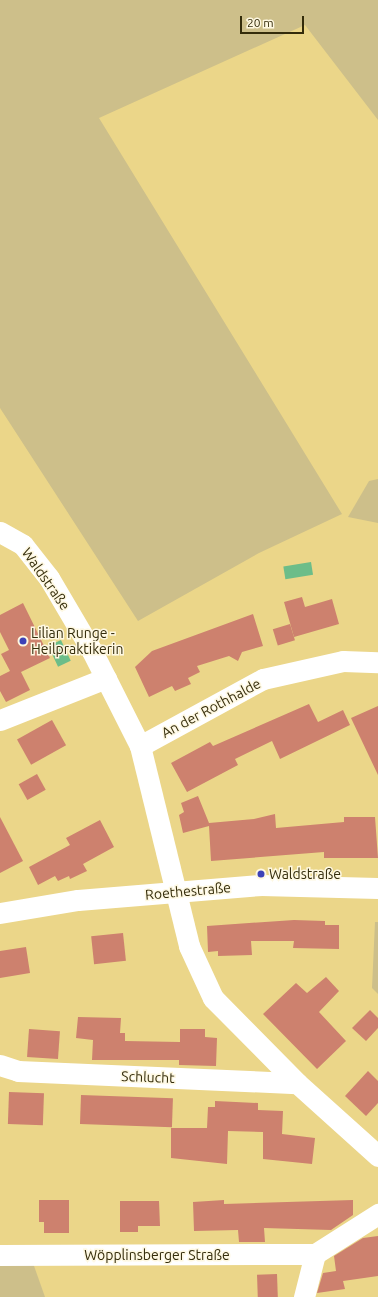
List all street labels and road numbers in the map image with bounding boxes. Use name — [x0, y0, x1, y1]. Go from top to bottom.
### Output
street label: Waldstraße — [18, 545, 74, 613]
street label: An der Rothhalde — [159, 675, 263, 741]
street label: Roethestraße — [144, 879, 232, 903]
street label: Schlucht — [121, 1068, 175, 1086]
street label: Wöpplinsberger Straße — [84, 1247, 230, 1263]

